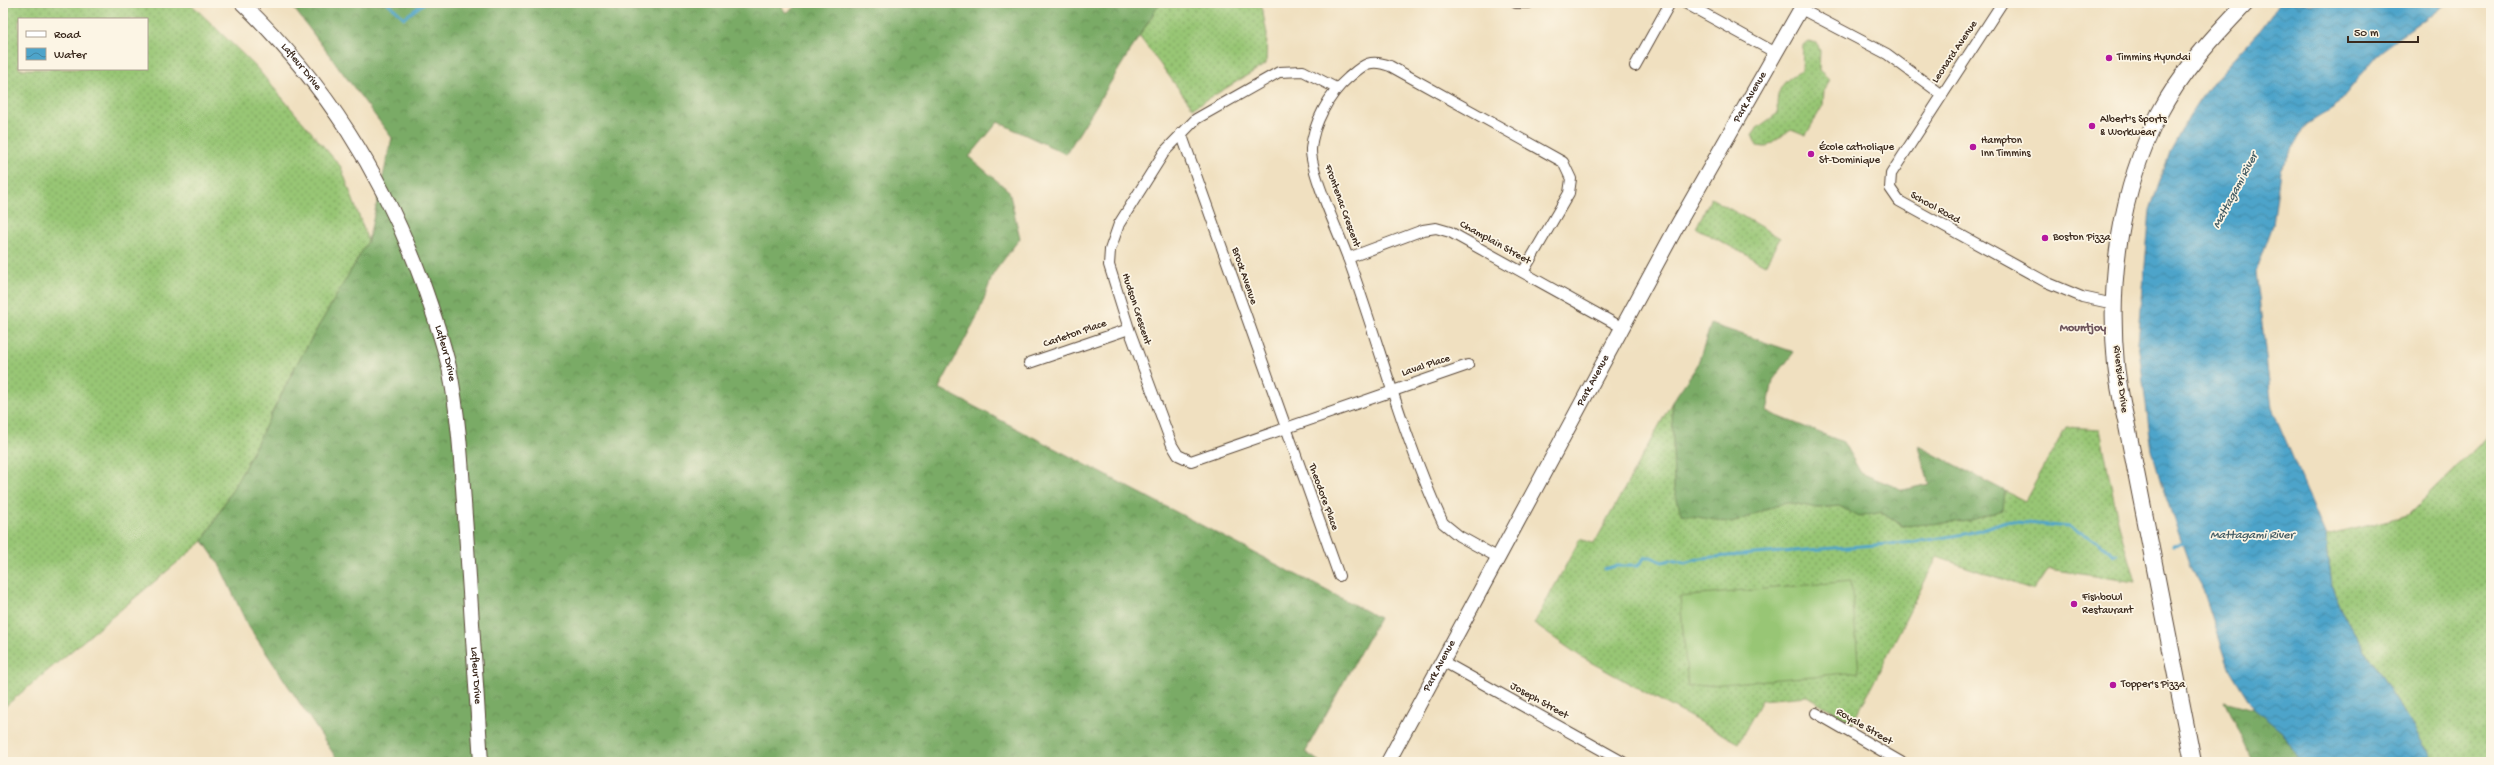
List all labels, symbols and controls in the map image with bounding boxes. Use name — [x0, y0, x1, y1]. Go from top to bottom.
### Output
legend — [18, 18, 148, 70]
street label: Leonard Avenue — [1930, 18, 1980, 86]
scale bar — [2348, 18, 2418, 44]
text: 50 m — [2354, 27, 2379, 41]
text: Road — [54, 29, 81, 43]
street label: Lafleur Drive — [278, 41, 324, 93]
text: Water — [54, 49, 88, 63]
place label: Timmins Hyundai — [2116, 52, 2191, 64]
marker: Timmins Hyundai — [2104, 53, 2114, 63]
street label: Park Avenue — [1731, 69, 1770, 126]
place label: Albert's Sports & Workwear — [2100, 114, 2168, 139]
marker: Albert's Sports & Workwear — [2087, 121, 2097, 131]
place label: Hampton Inn Timmins — [1981, 135, 2032, 160]
place label: École catholique St-Dominique — [1819, 141, 1895, 167]
marker: Hampton Inn Timmins — [1968, 142, 1978, 152]
water label: Mattagami River — [2210, 148, 2263, 231]
marker: École catholique St-Dominique — [1806, 149, 1816, 159]
street label: Frontenac Crescent — [1321, 162, 1363, 250]
street label: School Road — [1908, 189, 1963, 227]
street label: Champlain Street — [1457, 219, 1534, 268]
place label: Boston Pizza — [2052, 232, 2112, 244]
marker: Boston Pizza — [2040, 233, 2050, 243]
street label: Brock Avenue — [1228, 245, 1259, 306]
street label: Hudson Crescent — [1119, 272, 1154, 348]
street label: Carleton Place — [1042, 317, 1109, 350]
district label: Mountjoy — [2060, 322, 2106, 336]
street label: Lafleur Drive — [432, 324, 458, 383]
street label: Riverside Drive — [2110, 345, 2130, 414]
street label: Laval Place — [1400, 352, 1452, 379]
street label: Park Avenue — [1574, 353, 1612, 410]
street label: Theodore Place — [1305, 461, 1341, 532]
water label: Mattagami River — [2210, 529, 2297, 543]
place label: Fishbowl Restaurant — [2081, 592, 2134, 617]
marker: Fishbowl Restaurant — [2069, 599, 2079, 609]
street label: Park Avenue — [1421, 638, 1459, 695]
street label: Lafleur Drive — [468, 646, 483, 705]
place label: Topper's Pizza — [2120, 679, 2186, 691]
street label: Joseph Street — [1508, 680, 1571, 723]
marker: Topper's Pizza — [2108, 680, 2118, 690]
street label: Royale Street — [1834, 706, 1896, 749]

